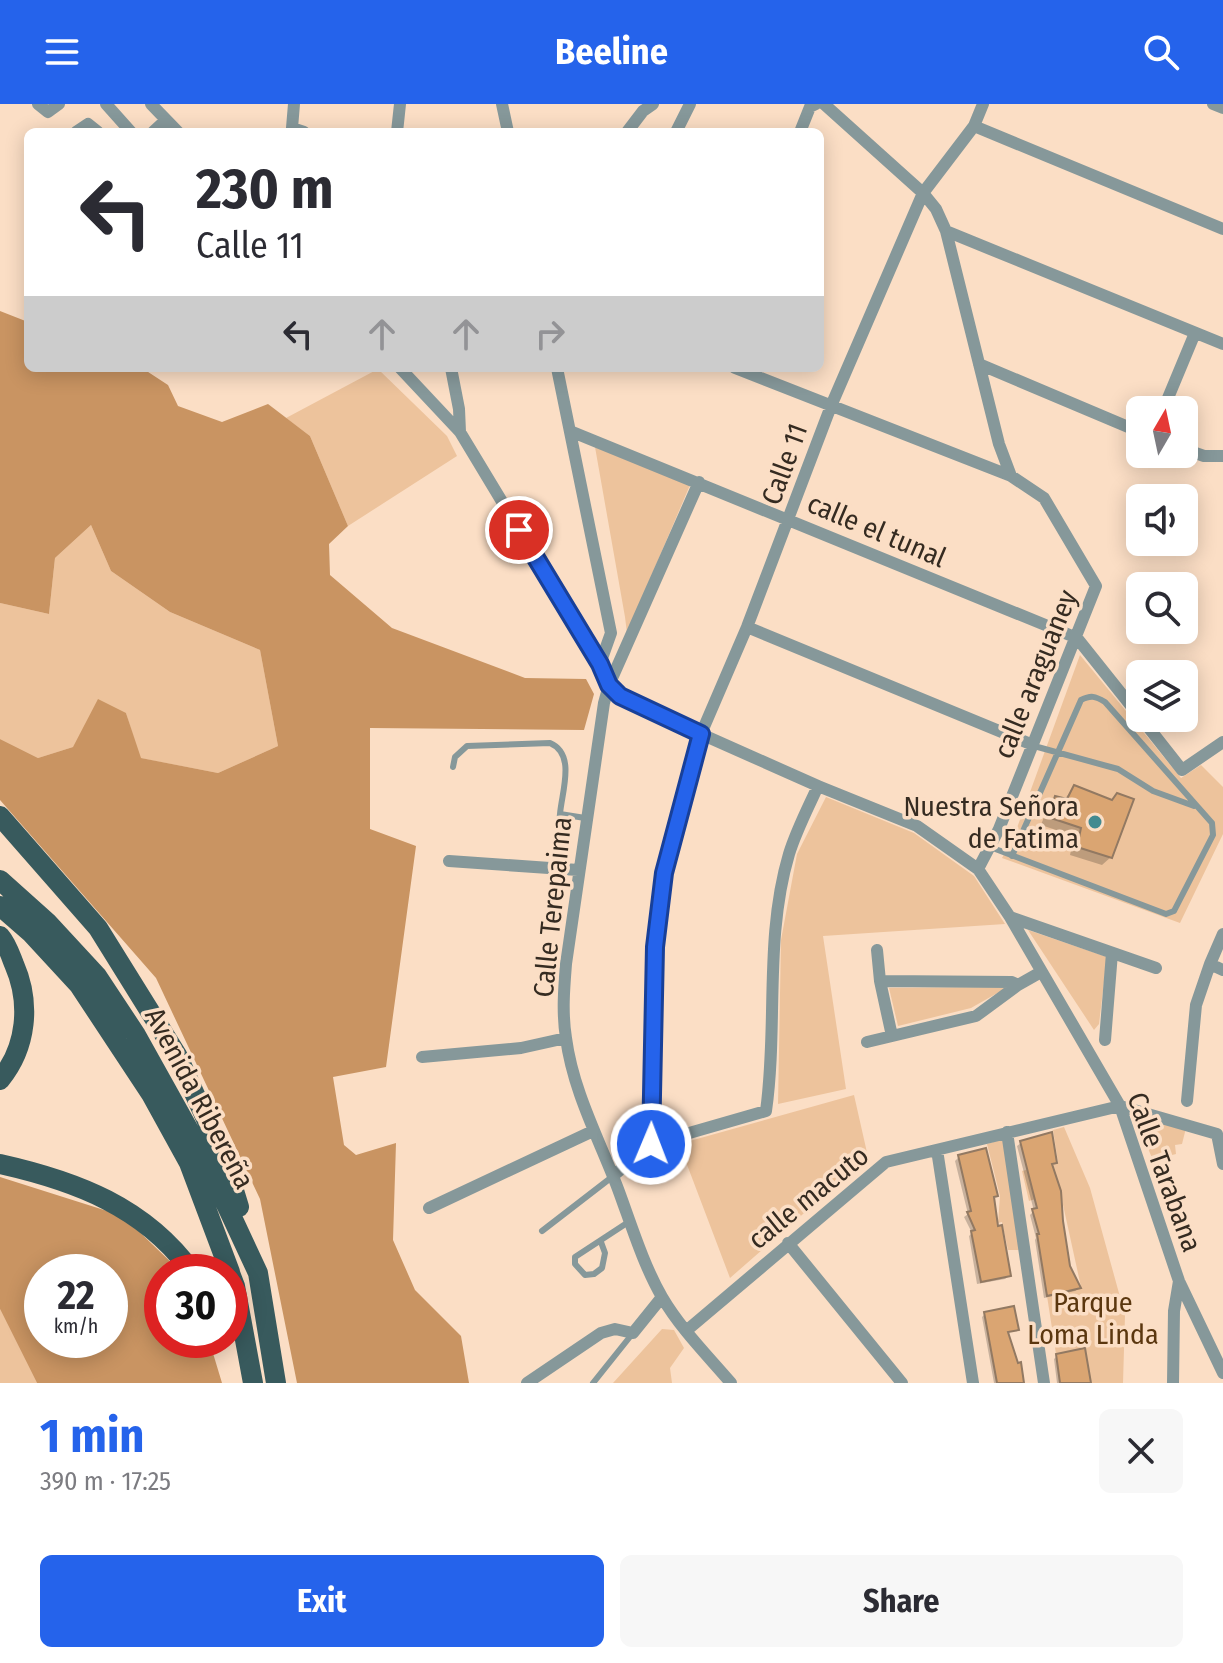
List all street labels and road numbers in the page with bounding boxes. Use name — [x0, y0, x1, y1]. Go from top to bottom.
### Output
street label: Calle 11 — [755, 419, 814, 509]
street label: calle el tunal — [803, 486, 951, 574]
street label: calle araguaney — [987, 585, 1084, 763]
street label: Calle Terepaima — [527, 815, 578, 999]
street label: Avenida Ribereña — [138, 1002, 261, 1194]
street label: Calle Tarabana — [1120, 1088, 1209, 1256]
street label: calle macuto — [741, 1139, 875, 1256]

